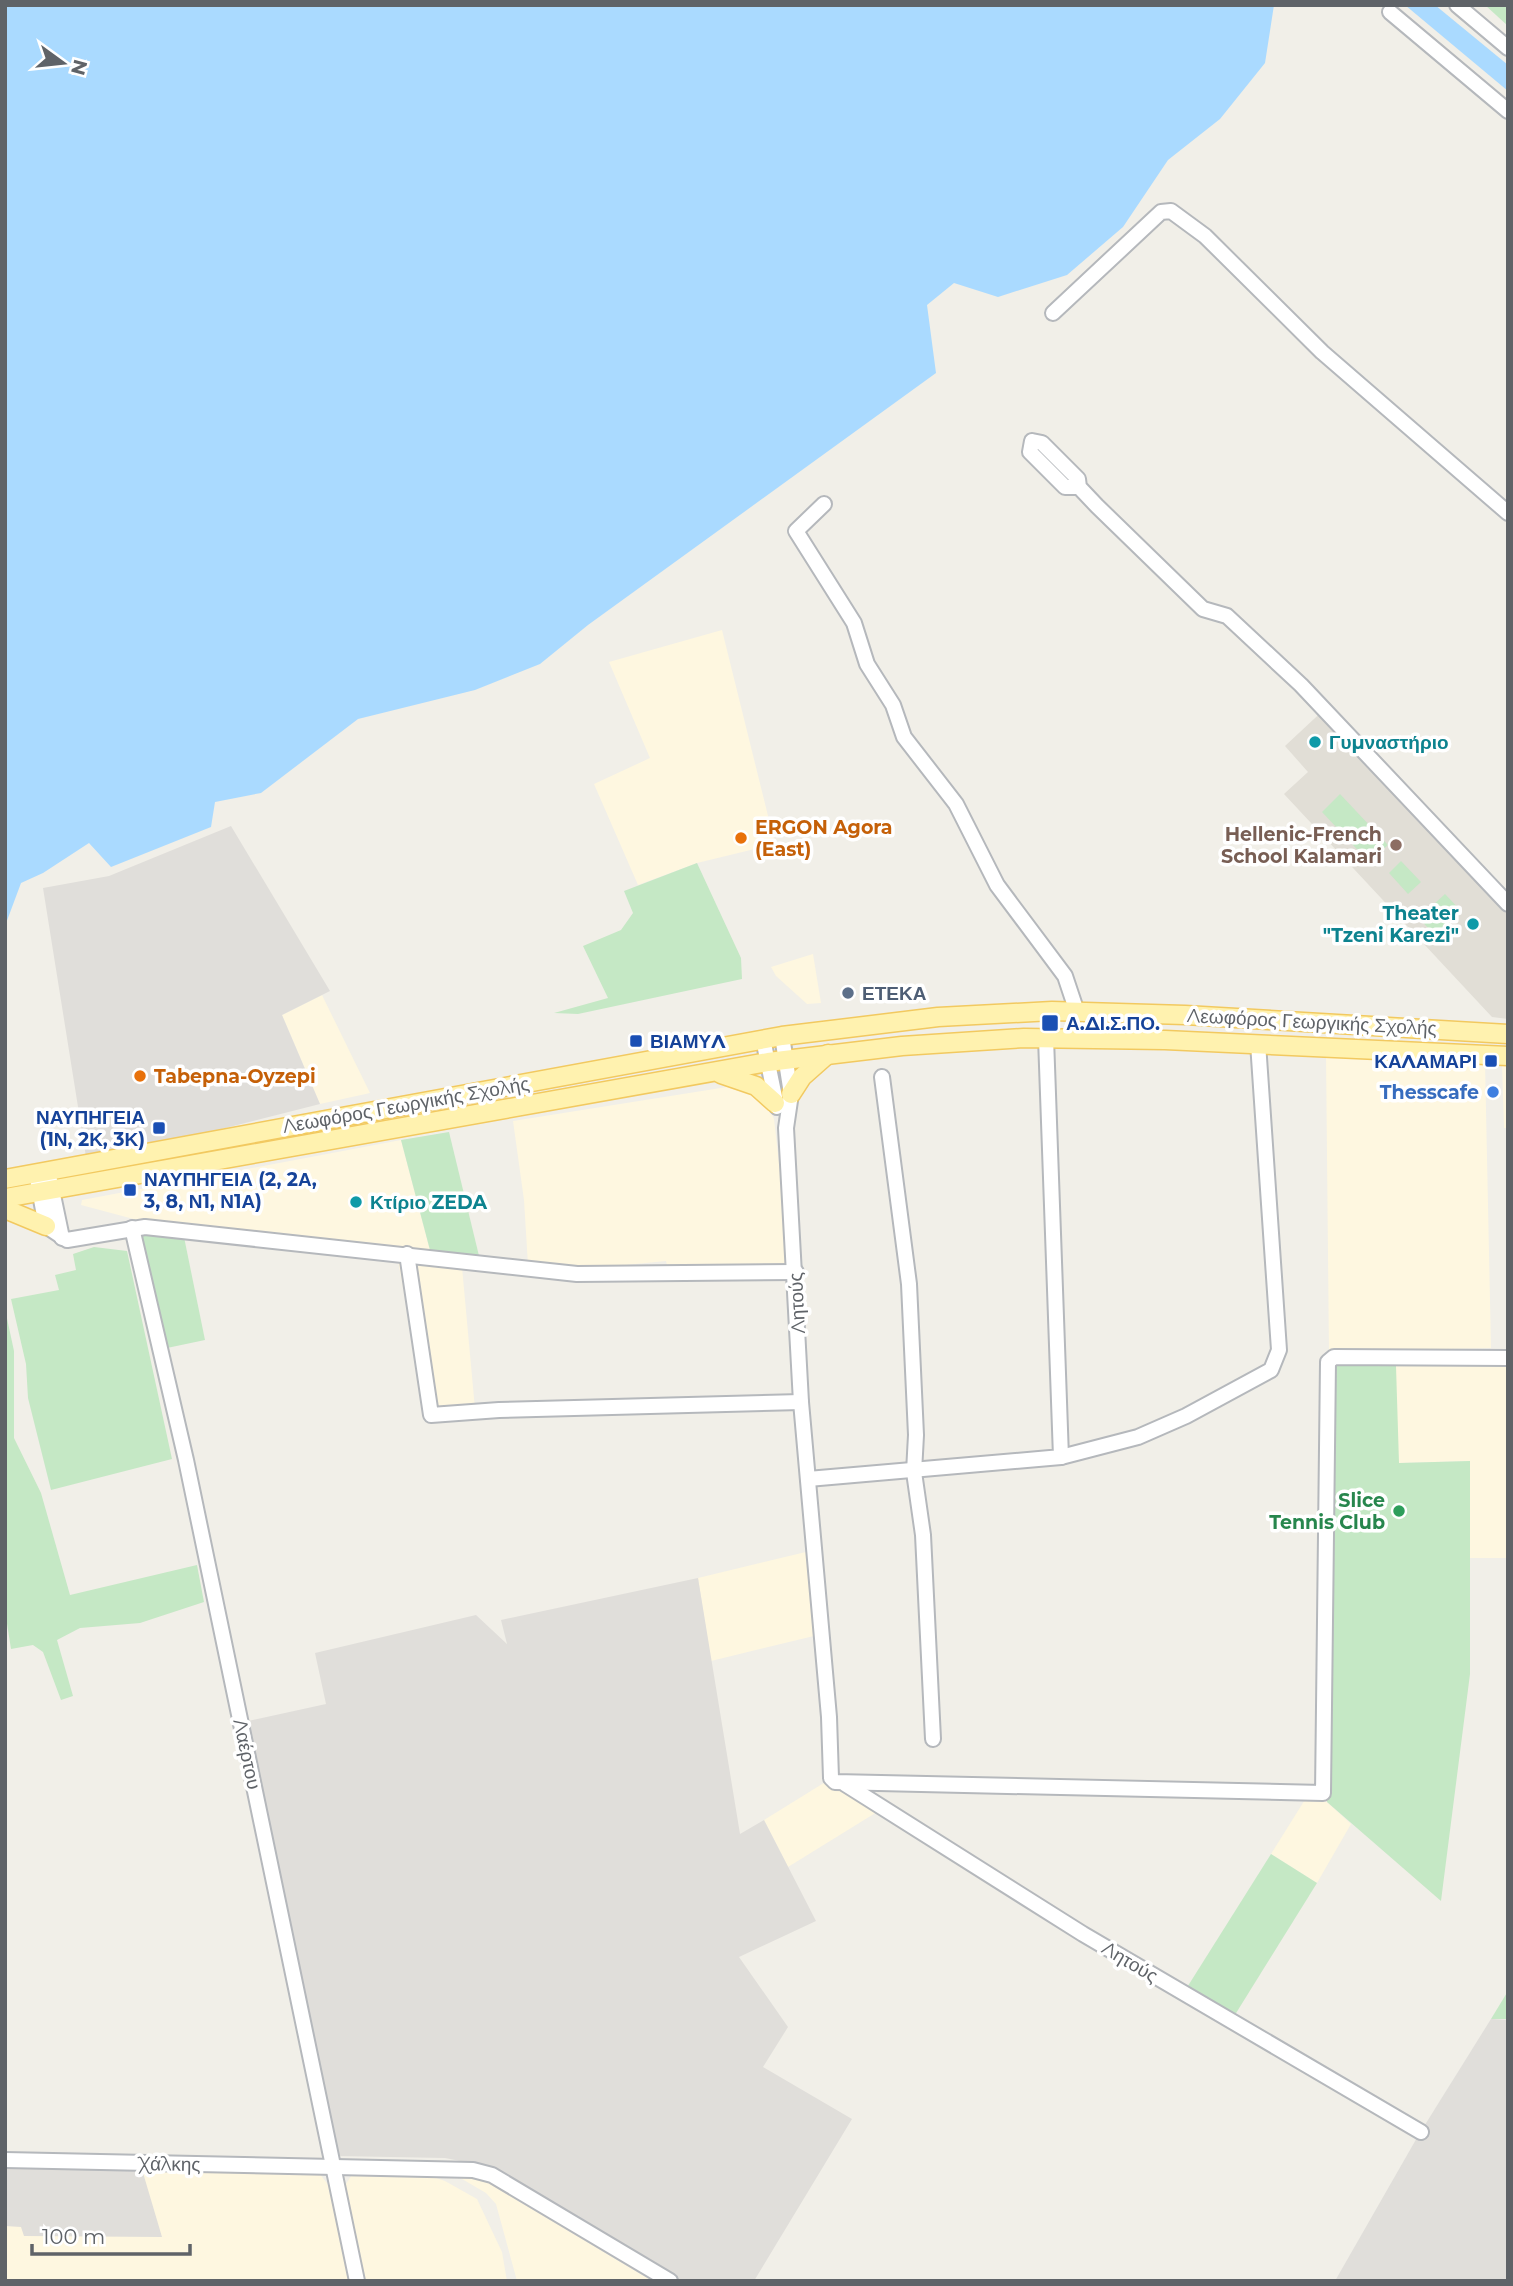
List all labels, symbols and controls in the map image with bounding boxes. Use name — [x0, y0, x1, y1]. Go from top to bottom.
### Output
north arrow — [28, 28, 98, 98]
text: N — [66, 57, 92, 78]
place label: Γυμναστήριο — [1329, 731, 1449, 754]
marker: Γυμναστήριο — [1307, 734, 1323, 750]
place label: ERGON Agora (East) — [755, 816, 893, 861]
place label: Hellenic-French School Kalamari — [1221, 823, 1382, 868]
marker: ERGON Agora (East) — [733, 830, 749, 846]
marker: Hellenic-French School Kalamari — [1388, 837, 1404, 853]
place label: Theater "Tzeni Karezi" — [1323, 902, 1459, 947]
marker: Theater "Tzeni Karezi" — [1465, 916, 1481, 932]
place label: ΕΤΕΚΑ — [862, 982, 927, 1005]
marker: ΕΤΕΚΑ — [840, 985, 856, 1001]
street label: Λεωφόρος Γεωργικής Σχολής — [1187, 1004, 1437, 1040]
place label: Α.ΔΙ.Σ.ΠΟ. — [1066, 1012, 1160, 1035]
marker: Α.ΔΙ.Σ.ΠΟ. — [1040, 1013, 1060, 1033]
place label: ΒΙΑΜΥΛ — [650, 1030, 726, 1053]
marker: ΒΙΑΜΥΛ — [628, 1033, 644, 1049]
place label: ΚΑΛΑΜΑΡΙ — [1374, 1050, 1477, 1073]
marker: ΚΑΛΑΜΑΡΙ — [1483, 1053, 1499, 1069]
place label: Tabepna-Oyzepi — [154, 1065, 316, 1088]
marker: Tabepna-Oyzepi — [132, 1068, 148, 1084]
street label: Λεωφόρος Γεωργικής Σχολής — [281, 1072, 531, 1138]
place label: Thesscafe — [1380, 1081, 1479, 1104]
marker: Thesscafe — [1485, 1084, 1501, 1100]
place label: ΝΑΥΠΗΓΕΙΑ (1Ν, 2Κ, 3Κ) — [36, 1106, 145, 1151]
marker: ΝΑΥΠΗΓΕΙΑ (1Ν, 2Κ, 3Κ) — [151, 1120, 167, 1136]
place label: ΝΑΥΠΗΓΕΙΑ (2, 2Α, 3, 8, Ν1, Ν1Α) — [143, 1168, 317, 1213]
marker: ΝΑΥΠΗΓΕΙΑ (2, 2Α, 3, 8, Ν1, Ν1Α) — [122, 1182, 138, 1198]
place label: Κτίριο ZEDA — [370, 1191, 487, 1214]
marker: Κτίριο ZEDA — [348, 1194, 364, 1210]
street label: Λητούς — [784, 1272, 810, 1334]
place label: Slice Tennis Club — [1269, 1489, 1385, 1534]
marker: Slice Tennis Club — [1391, 1503, 1407, 1519]
street label: Λαέρτου — [228, 1717, 266, 1791]
street label: Λητούς — [1098, 1936, 1162, 1988]
street label: Χάλκης — [136, 2152, 201, 2176]
scale bar — [32, 2212, 189, 2256]
text: 100 m — [42, 2224, 105, 2249]

